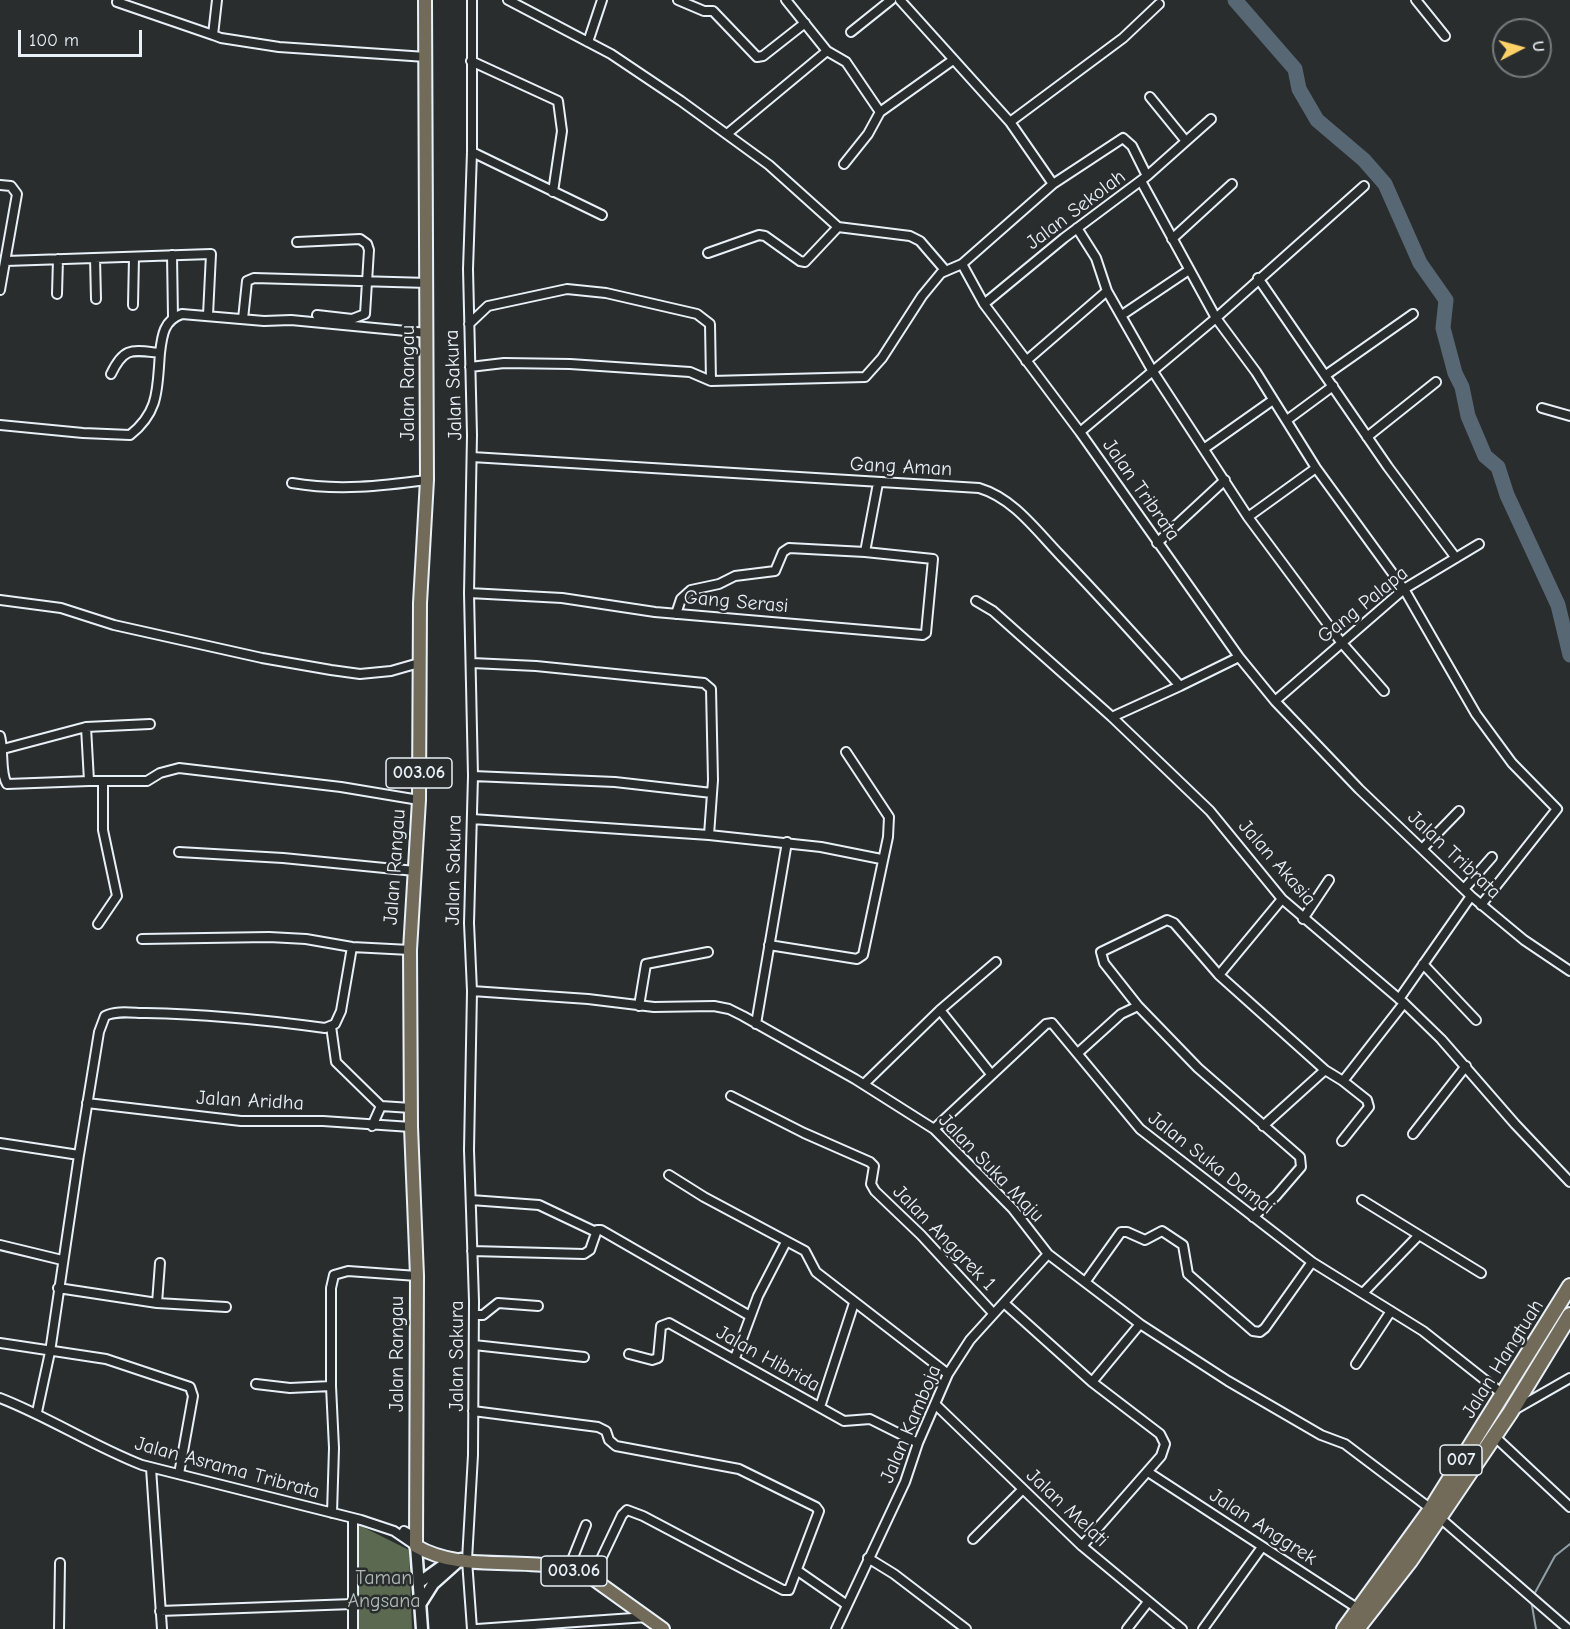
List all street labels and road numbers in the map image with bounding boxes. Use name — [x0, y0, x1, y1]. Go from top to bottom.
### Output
street label: Jalan Sekolah — [1022, 165, 1130, 255]
street label: Jalan Rangau — [396, 325, 420, 441]
street label: Jalan Sakura — [440, 329, 468, 441]
street label: Jalan Tribrata — [1097, 434, 1185, 546]
street label: Gang Aman — [849, 452, 953, 482]
street label: Gang Palapa — [1313, 561, 1413, 649]
street label: Gang Serasi — [683, 585, 789, 619]
road number: 003.06 — [386, 758, 452, 788]
street label: Jalan Tribrata — [1402, 806, 1506, 904]
street label: Jalan Rangau — [379, 808, 411, 926]
street label: Jalan Sakura — [441, 814, 467, 926]
street label: Jalan Akasia — [1233, 815, 1321, 911]
street label: Jalan Aridha — [196, 1086, 304, 1116]
street label: Jalan Suka Damai — [1143, 1106, 1279, 1220]
street label: Jalan Suka Maju — [933, 1109, 1049, 1227]
street label: Jalan Anggrek 1 — [888, 1180, 1000, 1296]
street label: Jalan Hangtuah — [1457, 1295, 1549, 1423]
street label: Jalan Rangau — [385, 1296, 409, 1412]
street label: Jalan Sakura — [445, 1300, 469, 1412]
street label: Jalan Hibrida — [712, 1321, 824, 1397]
street label: Jalan Kamboja — [875, 1361, 947, 1487]
street label: Jalan Asrama Tribrata — [132, 1432, 322, 1504]
road number: 007 — [1440, 1445, 1482, 1475]
street label: Jalan Melati — [1021, 1464, 1113, 1552]
street label: Jalan Anggrek — [1205, 1483, 1321, 1571]
road number: 003.06 — [541, 1556, 607, 1586]

